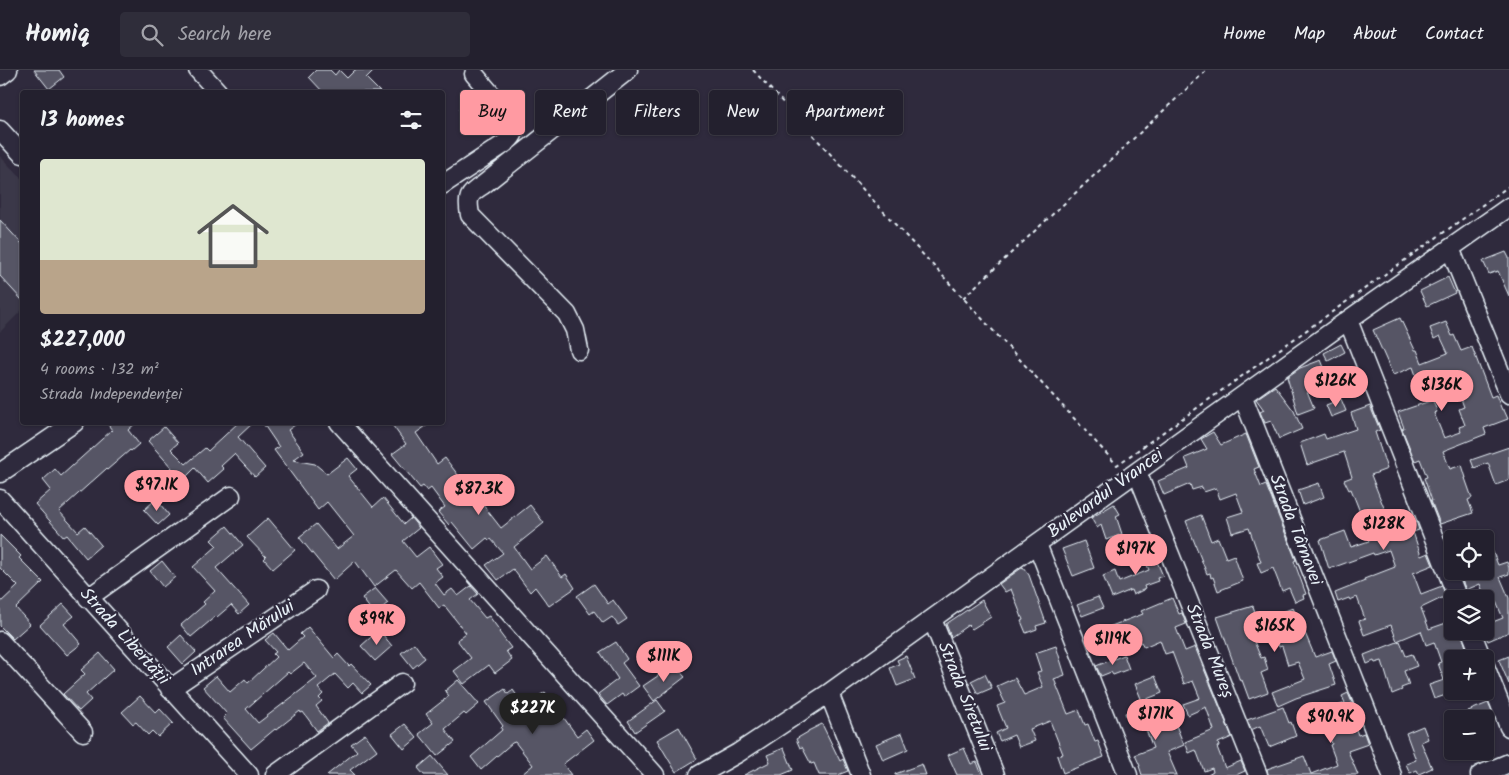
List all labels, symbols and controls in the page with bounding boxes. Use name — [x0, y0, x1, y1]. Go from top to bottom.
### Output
search box — [120, 12, 470, 57]
text: Homiq — [25, 15, 90, 54]
text: Search here — [178, 20, 272, 50]
text: Home — [1223, 20, 1266, 49]
text: Map — [1294, 20, 1325, 49]
text: About — [1353, 20, 1397, 49]
text: Contact — [1425, 20, 1484, 49]
icon: search — [138, 21, 166, 49]
chip: Buy — [460, 90, 525, 135]
chip: Rent — [535, 90, 606, 135]
chip: Filters — [616, 90, 699, 135]
chip: New — [709, 90, 777, 135]
chip: Apartment — [787, 90, 903, 135]
text: 13 homes — [40, 104, 125, 137]
icon: filters — [397, 106, 425, 134]
icon: home — [188, 191, 278, 281]
text: $227,000 — [40, 324, 125, 357]
text: 4 rooms · 132 m² — [40, 357, 159, 382]
pin: $126K — [1301, 366, 1371, 408]
text: $126K — [1315, 369, 1357, 394]
pin: $136K — [1407, 370, 1477, 412]
text: $136K — [1421, 373, 1463, 398]
text: Strada Independenței — [40, 382, 182, 407]
street label: Bulevardul Vrancei — [1042, 441, 1171, 546]
pin: $97.1K — [116, 470, 198, 512]
street label: Strada Târnavei — [1260, 470, 1330, 591]
text: $97.1K — [135, 473, 179, 498]
pin: $87.3K — [438, 474, 520, 516]
text: $87.3K — [455, 477, 503, 502]
pin: $128K — [1349, 508, 1419, 551]
text: $128K — [1363, 512, 1405, 537]
map controls — [1444, 530, 1494, 760]
button: locate — [1444, 530, 1494, 580]
pin: $197K — [1101, 534, 1171, 576]
text: $197K — [1116, 537, 1156, 562]
street label: Strada Libertății — [72, 581, 177, 693]
button: layers — [1444, 590, 1494, 640]
street label: Intrarea Mărului — [185, 593, 302, 685]
street label: Strada Mureș — [1177, 599, 1241, 703]
pin: $99K — [347, 604, 407, 646]
text: $99K — [359, 607, 395, 632]
pin: $165K — [1240, 610, 1310, 653]
text: $165K — [1255, 614, 1295, 639]
pin: $119K — [1078, 624, 1148, 666]
text: $119K — [1095, 627, 1131, 652]
street label: Strada Siretului — [929, 638, 1000, 757]
pin: $111K — [629, 640, 699, 683]
text: $111K — [647, 644, 681, 669]
button: + — [1444, 650, 1494, 700]
pin: $227K — [498, 692, 568, 735]
text: $227K — [510, 696, 556, 721]
pin: $171K — [1121, 698, 1191, 741]
text: $171K — [1138, 702, 1174, 727]
pin: $90.9K — [1290, 702, 1372, 744]
text: $90.9K — [1307, 705, 1355, 730]
button: − — [1444, 710, 1494, 760]

